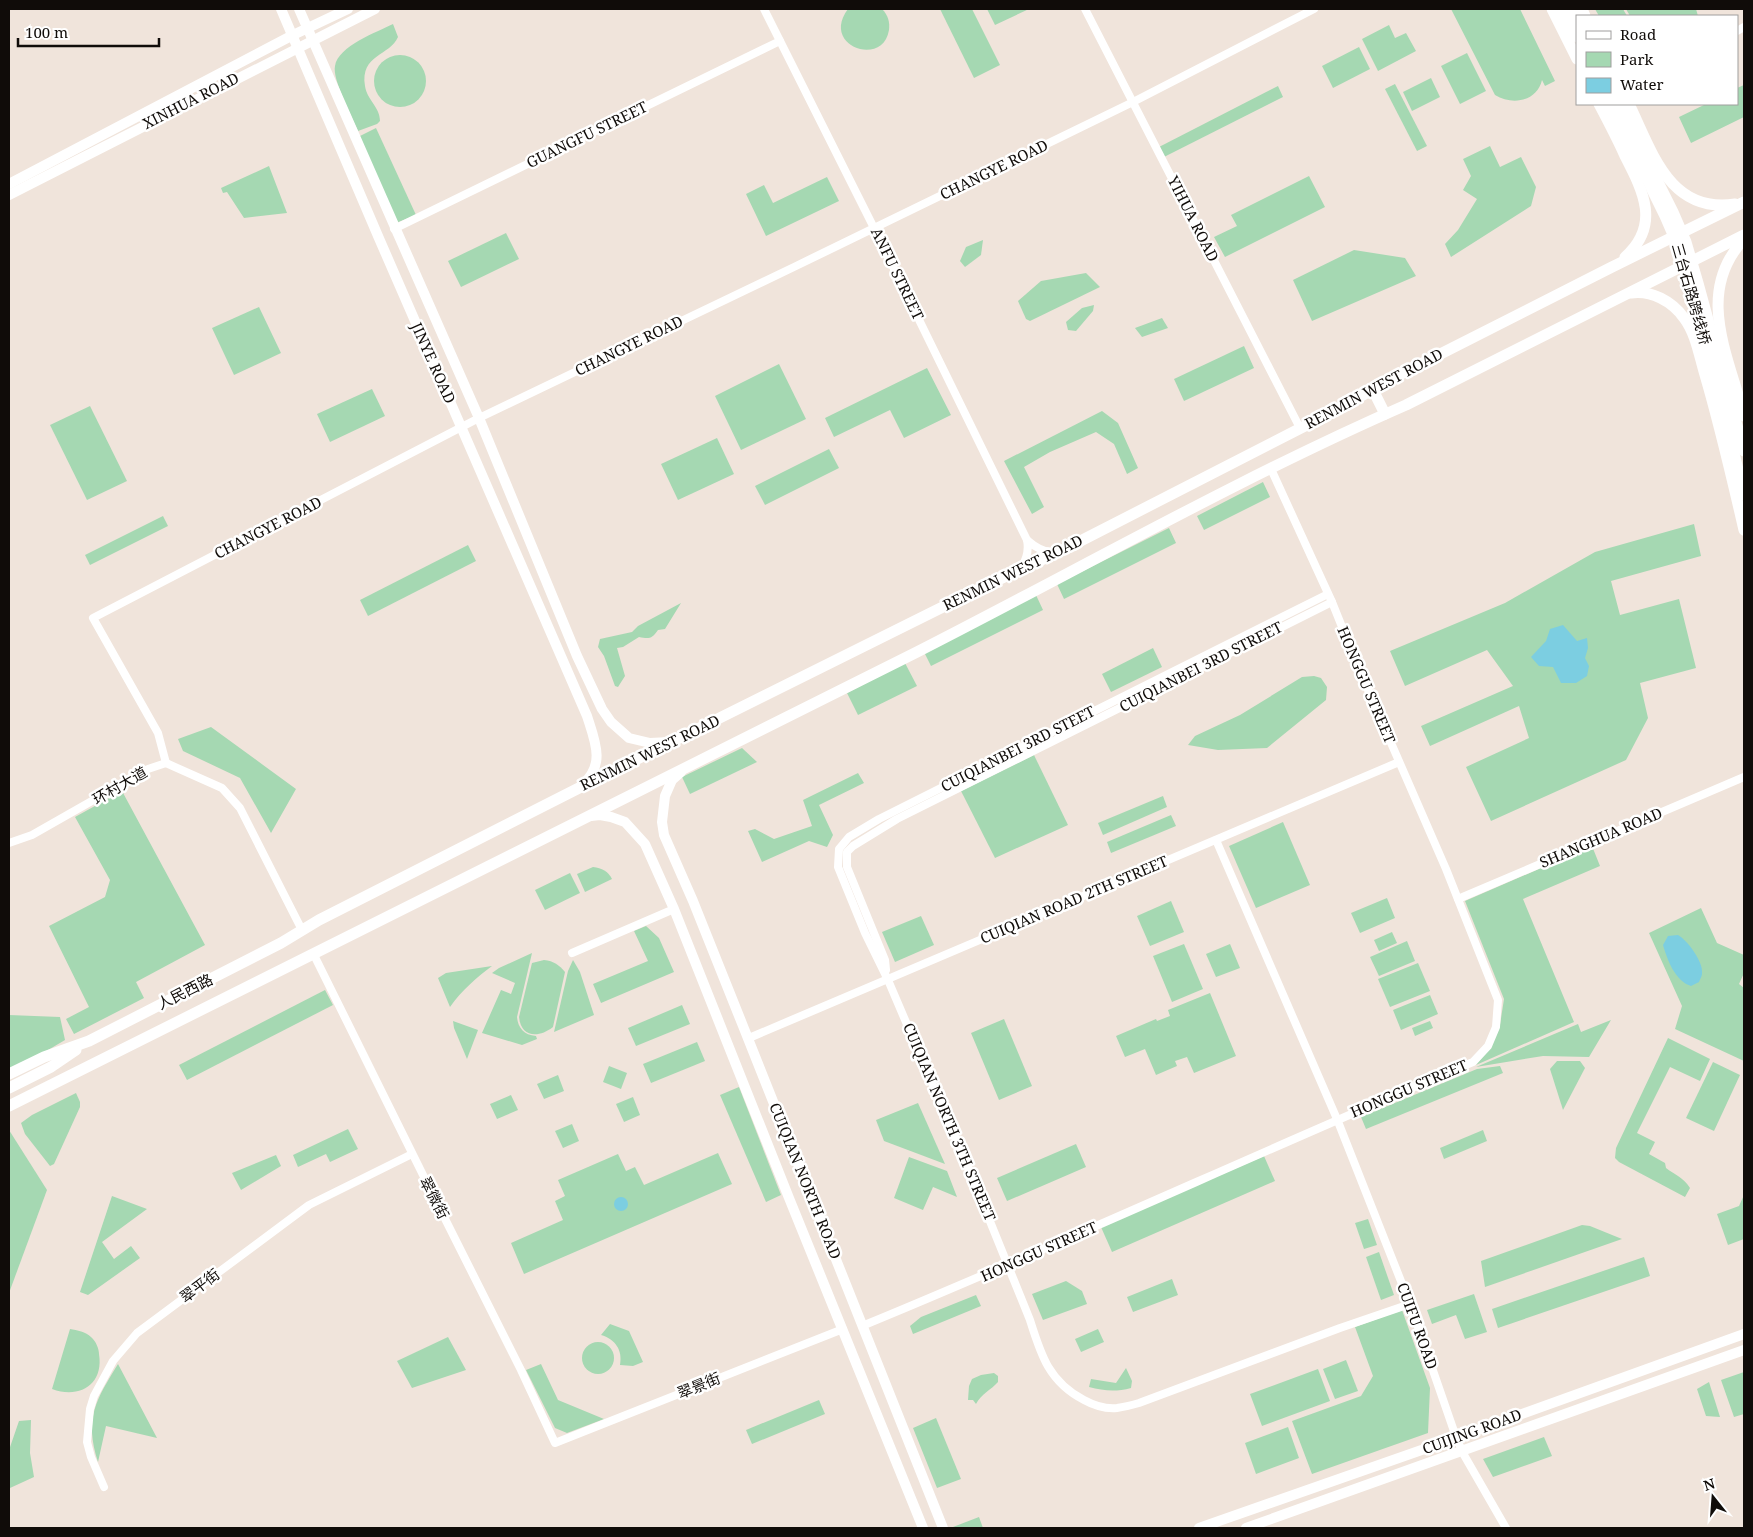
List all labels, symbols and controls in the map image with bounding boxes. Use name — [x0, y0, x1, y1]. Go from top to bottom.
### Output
scale bar — [18, 15, 159, 47]
legend — [1576, 15, 1738, 105]
text: 100 m — [25, 22, 68, 42]
text: Road — [1620, 24, 1656, 44]
text: Park — [1620, 49, 1654, 69]
street label: XINHUA ROAD — [139, 67, 242, 133]
text: Water — [1620, 74, 1663, 94]
street label: GUANGFU STREET — [523, 96, 650, 172]
street label: CHANGYE ROAD — [936, 134, 1051, 204]
street label: YIHUA ROAD — [1163, 171, 1224, 265]
street label: ANFU STREET — [867, 224, 929, 323]
street label: 三台石路跨线桥 — [1668, 240, 1716, 347]
street label: CHANGYE ROAD — [571, 310, 686, 380]
street label: JINYE ROAD — [407, 318, 461, 406]
street label: RENMIN WEST ROAD — [1301, 343, 1446, 433]
street label: CHANGYE ROAD — [210, 491, 325, 563]
street label: RENMIN WEST ROAD — [939, 529, 1086, 615]
street label: CUIQIANBEI 3RD STREET — [1116, 616, 1285, 716]
street label: HONGGU STREET — [1333, 623, 1401, 746]
street label: CUIQIANBEI 3RD STEET — [937, 700, 1098, 796]
street label: RENMIN WEST ROAD — [576, 709, 723, 795]
street label: 环村大道 — [89, 761, 150, 809]
street label: SHANGHUA ROAD — [1536, 802, 1665, 872]
street label: CUIQIAN ROAD 2TH STREET — [977, 850, 1170, 948]
street label: 人民西路 — [153, 969, 216, 1014]
street label: CUIQIAN NORTH 3TH STREET — [899, 1020, 1001, 1224]
street label: HONGGU STREET — [1347, 1054, 1470, 1122]
street label: CUIQIAN NORTH ROAD — [765, 1099, 847, 1262]
street label: 翠微街 — [416, 1173, 454, 1222]
street label: HONGGU STREET — [977, 1216, 1100, 1286]
street label: 翠平街 — [175, 1264, 223, 1307]
street label: CUIFU ROAD — [1393, 1280, 1443, 1372]
street label: 翠景街 — [674, 1367, 723, 1403]
street label: CUIJING ROAD — [1419, 1404, 1524, 1458]
north arrow — [1688, 1472, 1738, 1522]
text: N — [1701, 1473, 1717, 1495]

